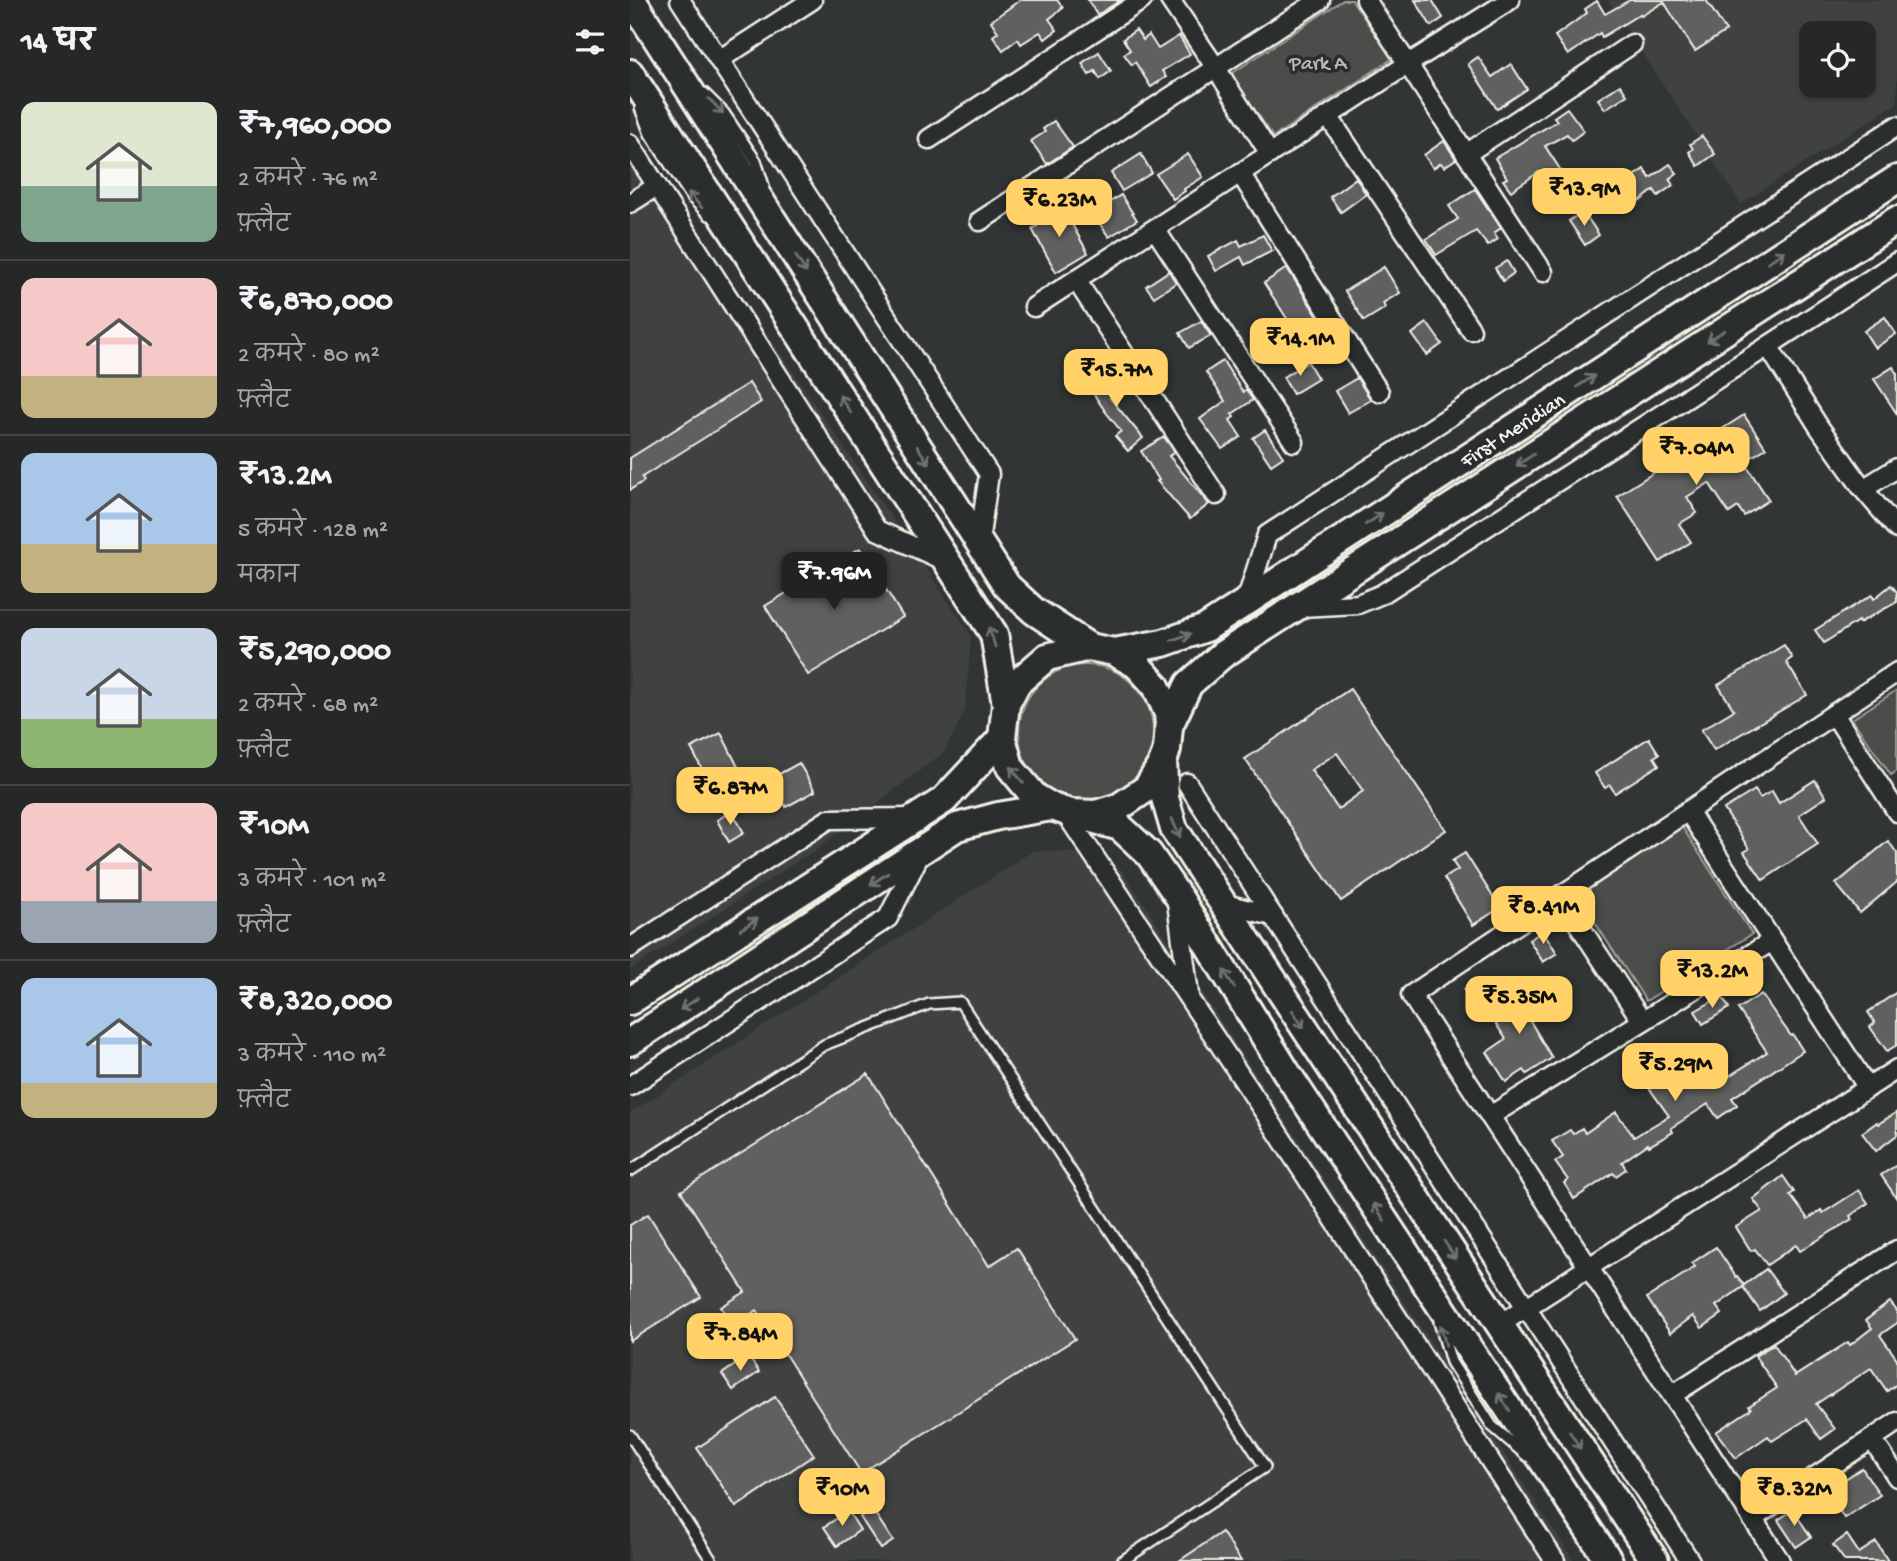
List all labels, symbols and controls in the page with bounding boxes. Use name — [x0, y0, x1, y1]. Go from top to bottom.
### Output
map controls — [1799, 21, 1876, 98]
button: locate — [1799, 21, 1876, 98]
icon: filters — [571, 23, 609, 61]
text: 14 घर — [21, 27, 94, 62]
park label: Park A — [1288, 53, 1348, 78]
one-way arrow — [708, 97, 725, 114]
text: ₹7,960,000 — [238, 110, 391, 145]
icon: home — [77, 130, 161, 214]
text: 2 कमरे · 76 m² — [238, 167, 378, 194]
pin: ₹13.9M — [1527, 168, 1641, 228]
text: ₹13.9M — [1548, 177, 1620, 204]
pin: ₹6.23M — [1002, 180, 1116, 239]
text: ₹6.23M — [1022, 188, 1096, 215]
one-way arrow — [687, 191, 703, 209]
text: फ़्लैट — [238, 213, 290, 240]
one-way arrow — [1766, 250, 1786, 264]
one-way arrow — [794, 253, 808, 273]
text: ₹6,870,000 — [238, 286, 393, 321]
icon: home — [77, 306, 161, 390]
pin: ₹14.1M — [1243, 318, 1357, 378]
text: ₹14.1M — [1266, 327, 1334, 354]
one-way arrow — [1707, 329, 1726, 344]
text: 2 कमरे · 80 m² — [238, 343, 380, 370]
pin: ₹15.7M — [1059, 350, 1173, 409]
text: ₹15.7M — [1080, 358, 1152, 385]
one-way arrow — [1575, 374, 1595, 388]
text: फ़्लैट — [238, 389, 290, 416]
street label: First Meridian — [1456, 389, 1571, 476]
one-way arrow — [837, 395, 851, 415]
pin: ₹7.04M — [1639, 428, 1753, 487]
text: ₹7.04M — [1659, 436, 1733, 463]
one-way arrow — [917, 445, 931, 465]
one-way arrow — [1516, 452, 1535, 467]
text: ₹13.2M — [238, 461, 331, 496]
icon: home — [77, 481, 161, 565]
one-way arrow — [1364, 511, 1384, 525]
text: 5 कमरे · 128 m² — [238, 518, 388, 545]
pin: ₹7.96M — [777, 552, 891, 612]
text: ₹7.96M — [797, 561, 871, 588]
text: मकान — [238, 564, 299, 591]
one-way arrow — [985, 627, 998, 649]
one-way arrow — [1169, 630, 1191, 642]
text: ₹5,290,000 — [238, 636, 391, 671]
icon: home — [77, 656, 161, 740]
text: 2 कमरे · 68 m² — [238, 693, 378, 720]
text: फ़्लैट — [238, 739, 290, 766]
one-way arrow — [1010, 767, 1025, 785]
pin: ₹6.87M — [673, 768, 787, 827]
text: ₹6.87M — [692, 776, 768, 803]
text: ₹10M — [238, 811, 309, 846]
one-way arrow — [1170, 817, 1183, 838]
icon: home — [77, 831, 161, 915]
text: 3 कमरे · 101 m² — [238, 868, 386, 895]
one-way arrow — [870, 871, 889, 886]
pin: ₹8.41M — [1486, 886, 1600, 946]
text: ₹8.41M — [1507, 895, 1579, 922]
text: फ़्लैट — [238, 914, 290, 941]
one-way arrow — [739, 917, 759, 931]
pin: ₹13.2M — [1655, 950, 1769, 1010]
text: ₹13.2M — [1676, 959, 1748, 986]
one-way arrow — [1222, 970, 1236, 990]
pin: ₹5.35M — [1462, 976, 1576, 1036]
text: ₹5.35M — [1481, 985, 1557, 1012]
text: ₹8,320,000 — [238, 986, 392, 1021]
one-way arrow — [680, 997, 699, 1011]
icon: home — [77, 1006, 161, 1090]
one-way arrow — [1291, 1009, 1305, 1029]
text: 3 कमरे · 110 m² — [238, 1043, 386, 1070]
pin: ₹5.29M — [1618, 1044, 1732, 1103]
text: ₹5.29M — [1638, 1052, 1712, 1079]
text: फ़्लैट — [238, 1089, 290, 1116]
one-way arrow — [1372, 1203, 1386, 1222]
one-way arrow — [1443, 1240, 1457, 1260]
pin: ₹7.84M — [683, 1314, 797, 1373]
text: ₹7.84M — [703, 1322, 777, 1349]
one-way arrow — [1436, 1324, 1449, 1347]
one-way arrow — [1497, 1393, 1511, 1412]
one-way arrow — [1569, 1430, 1583, 1450]
pin: ₹10M — [801, 1468, 883, 1528]
pin: ₹8.32M — [1737, 1468, 1851, 1528]
text: ₹10M — [815, 1477, 869, 1504]
text: ₹8.32M — [1757, 1477, 1831, 1504]

